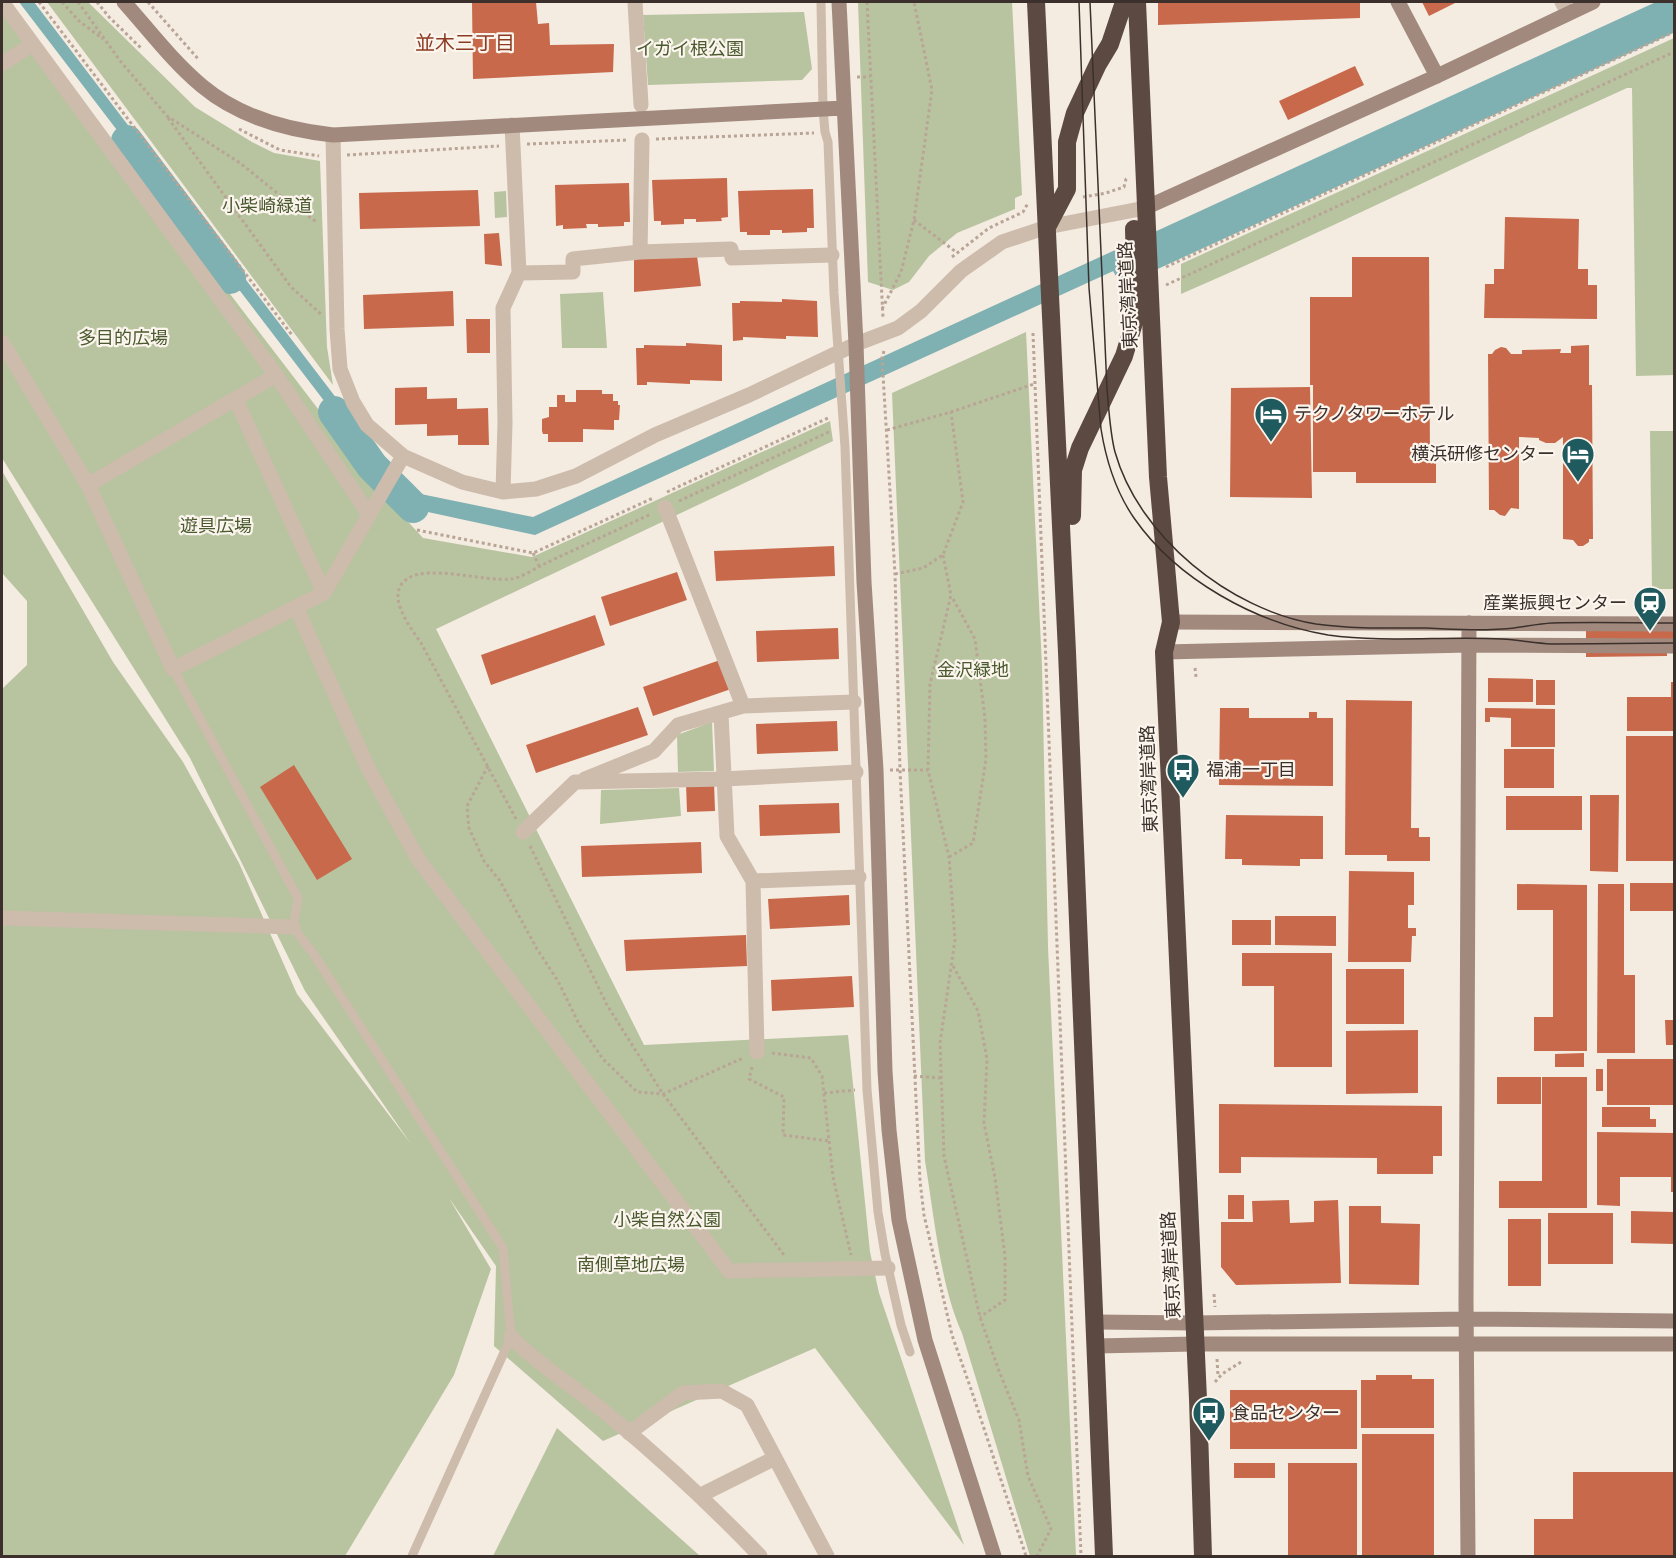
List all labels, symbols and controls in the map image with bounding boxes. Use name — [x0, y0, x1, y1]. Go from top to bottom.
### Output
district label: 並木三丁目 — [415, 32, 515, 54]
park label: イガイ根公園 — [636, 39, 744, 59]
park label: 小柴崎緑道 — [222, 196, 312, 216]
street label: 東京湾岸道路 — [1115, 241, 1141, 349]
park label: 多目的広場 — [78, 328, 168, 348]
hotel icon: テクノタワーホテル — [1253, 396, 1289, 443]
place label: テクノタワーホテル — [1294, 404, 1455, 424]
hotel icon: 横浜研修センター — [1560, 436, 1596, 483]
place label: 横浜研修センター — [1411, 444, 1555, 464]
park label: 遊具広場 — [180, 516, 252, 536]
station icon: 産業振興センター — [1632, 585, 1668, 632]
place label: 産業振興センター — [1483, 593, 1627, 613]
park label: 金沢緑地 — [937, 660, 1009, 680]
street label: 東京湾岸道路 — [1137, 725, 1161, 833]
bus stop icon: 福浦一丁目 — [1165, 752, 1201, 799]
place label: 福浦一丁目 — [1206, 760, 1296, 780]
park label: 小柴自然公園 — [613, 1210, 721, 1230]
street label: 東京湾岸道路 — [1158, 1211, 1184, 1319]
park label: 南側草地広場 — [577, 1255, 685, 1275]
bus stop icon: 食品センター — [1191, 1395, 1227, 1442]
place label: 食品センター — [1232, 1403, 1340, 1423]

